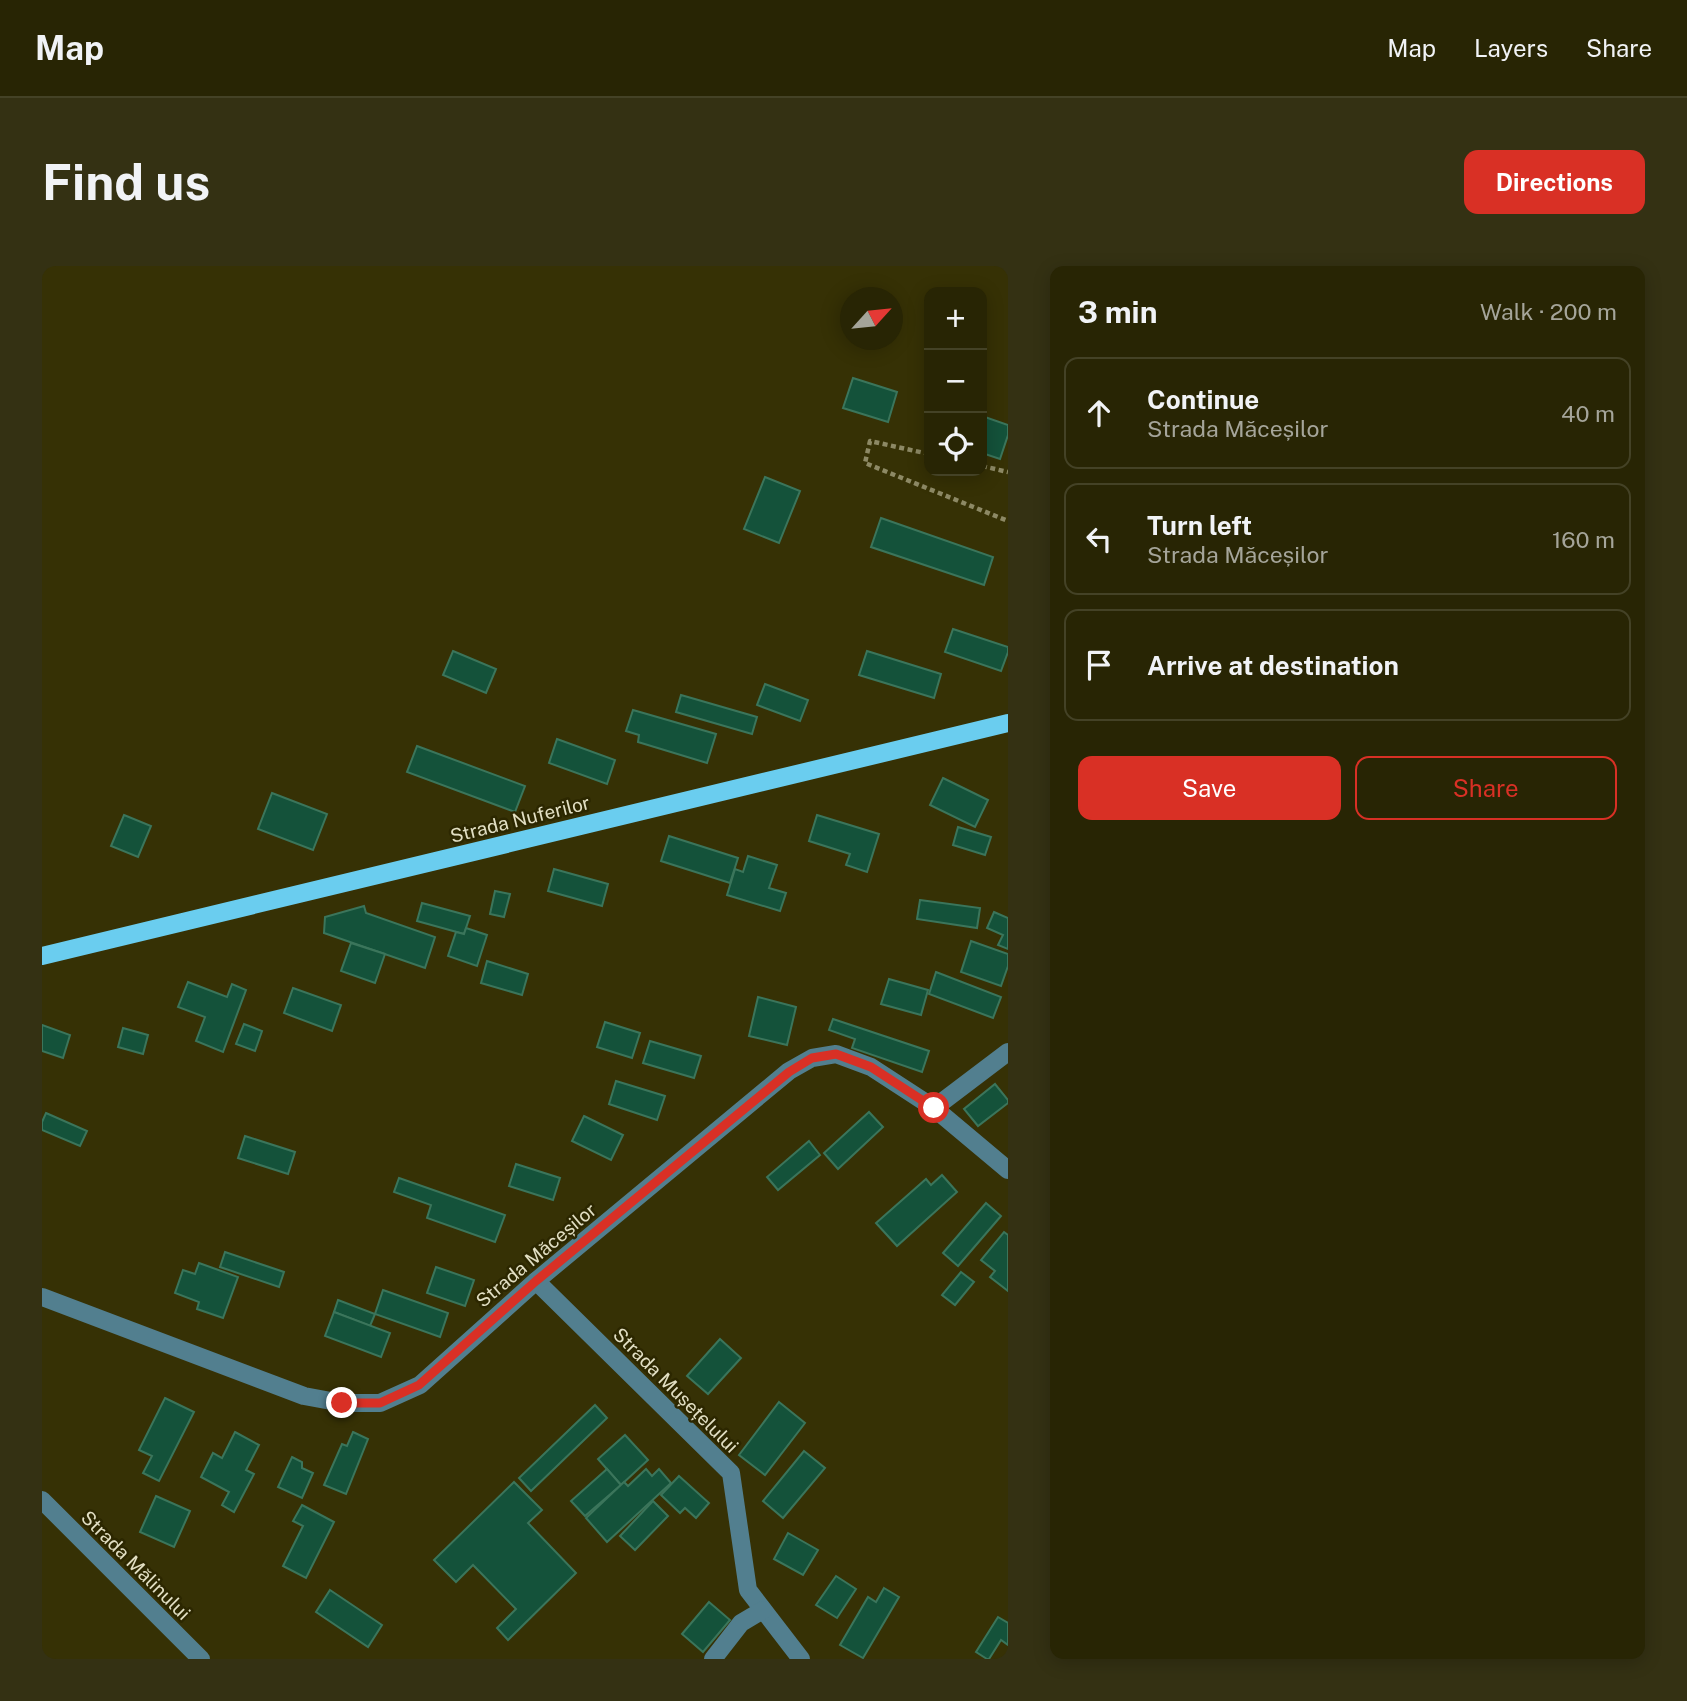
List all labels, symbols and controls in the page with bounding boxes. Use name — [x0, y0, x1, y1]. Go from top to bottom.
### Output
text: Map — [35, 29, 104, 67]
text: Map — [1387, 34, 1436, 62]
text: Layers — [1474, 34, 1548, 62]
text: Share — [1586, 34, 1652, 62]
button: Directions — [1464, 150, 1645, 214]
text: Find us — [42, 153, 210, 211]
north arrow — [840, 287, 903, 350]
map controls — [924, 287, 987, 476]
button: + — [924, 287, 987, 350]
text: 3 min — [1078, 294, 1157, 330]
text: Walk · 200 m — [1480, 298, 1617, 325]
button: − — [924, 350, 987, 413]
text: Continue — [1147, 384, 1259, 415]
icon: ahead — [1080, 394, 1118, 432]
text: 40 m — [1561, 400, 1615, 427]
button: locate — [924, 413, 987, 476]
text: Strada Măceșilor — [1147, 415, 1328, 442]
text: Turn left — [1147, 510, 1252, 541]
icon: left — [1080, 520, 1118, 558]
text: 160 m — [1552, 526, 1615, 553]
text: Strada Măceșilor — [1147, 541, 1328, 568]
icon: arrive — [1080, 646, 1118, 684]
text: Arrive at destination — [1147, 650, 1399, 681]
button: Save — [1078, 756, 1341, 820]
button: Share — [1355, 756, 1617, 820]
street label: Strada Nuferilor — [448, 791, 592, 847]
route start — [918, 1092, 949, 1123]
street label: Strada Măceșilor — [472, 1198, 600, 1312]
street label: Strada Mușețelului — [609, 1323, 743, 1457]
route end — [326, 1387, 357, 1418]
street label: Strada Mălinului — [77, 1506, 195, 1624]

